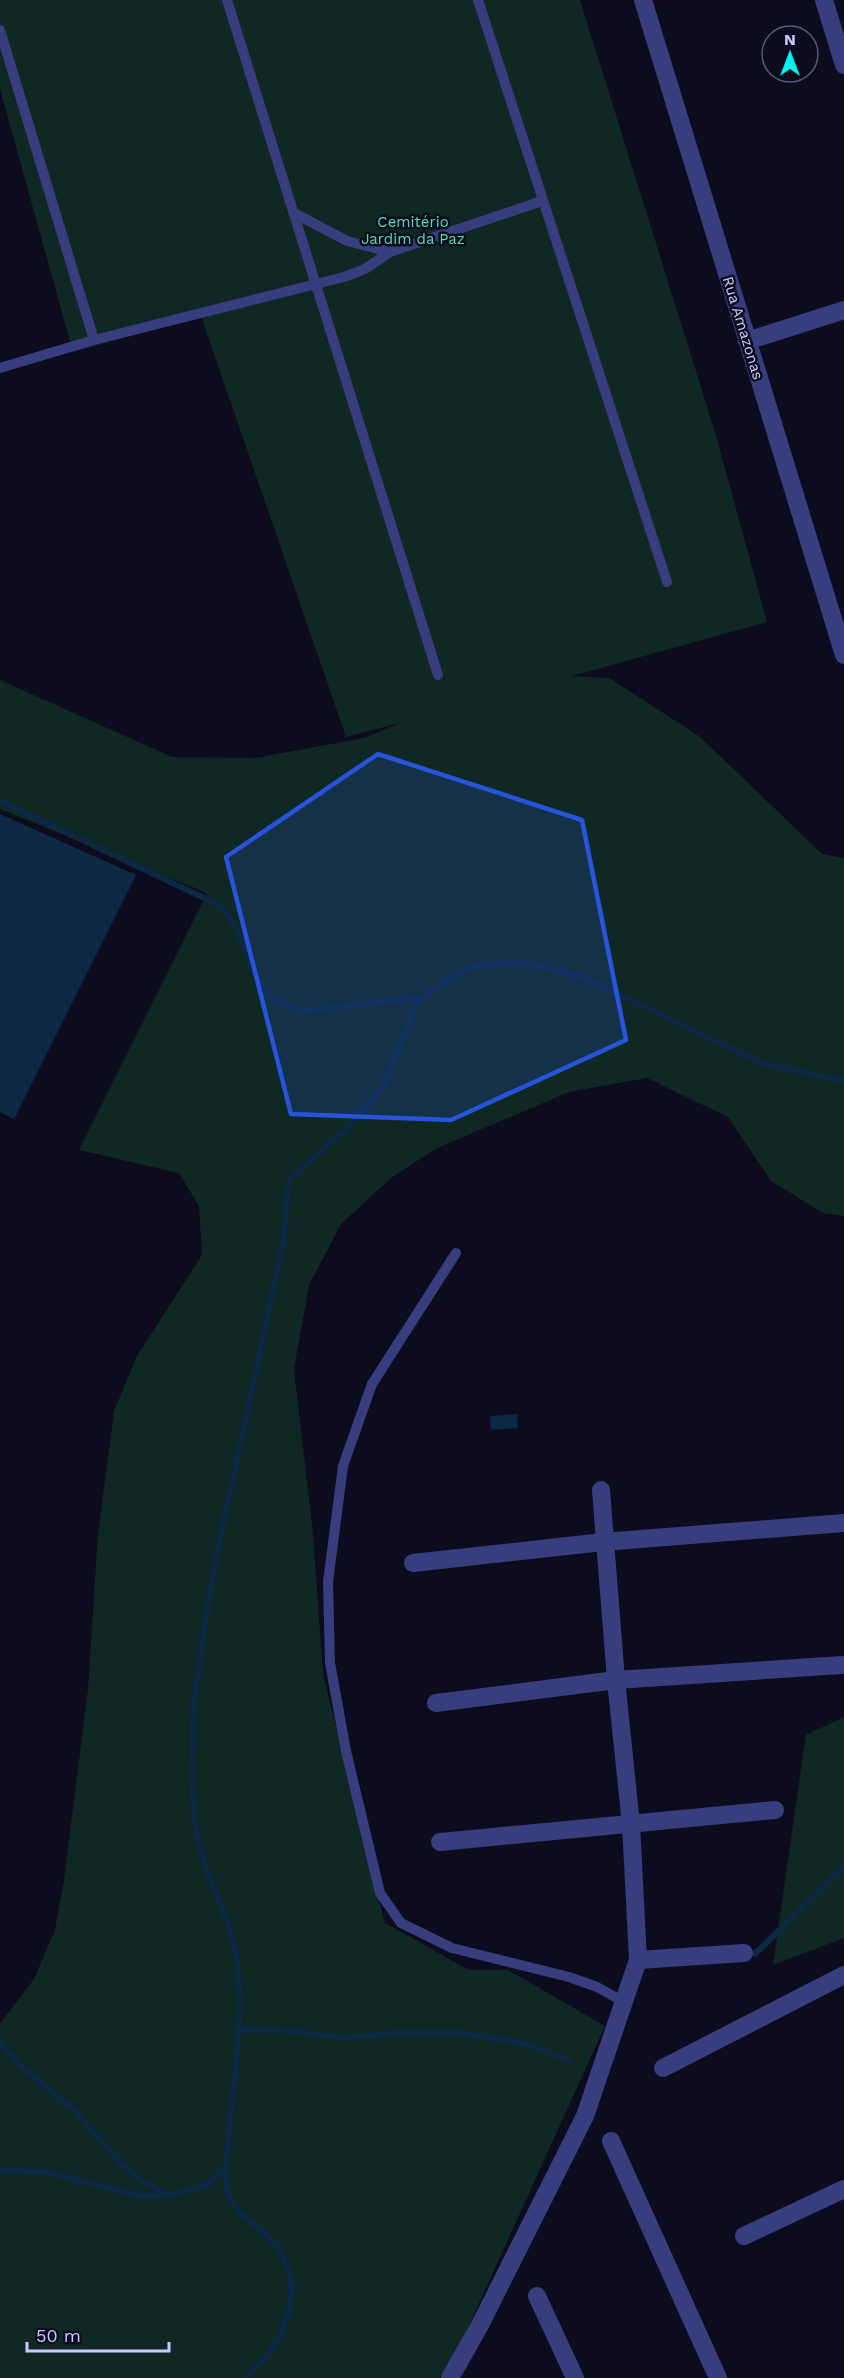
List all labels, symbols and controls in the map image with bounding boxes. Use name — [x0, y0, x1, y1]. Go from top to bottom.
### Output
north arrow — [760, 24, 820, 84]
text: N — [784, 30, 796, 49]
park label: Cemitério Jardim da Paz — [361, 213, 465, 248]
street label: Rua Amazonas — [719, 274, 767, 382]
scale bar — [27, 2315, 170, 2353]
text: 50 m — [36, 2325, 81, 2346]

